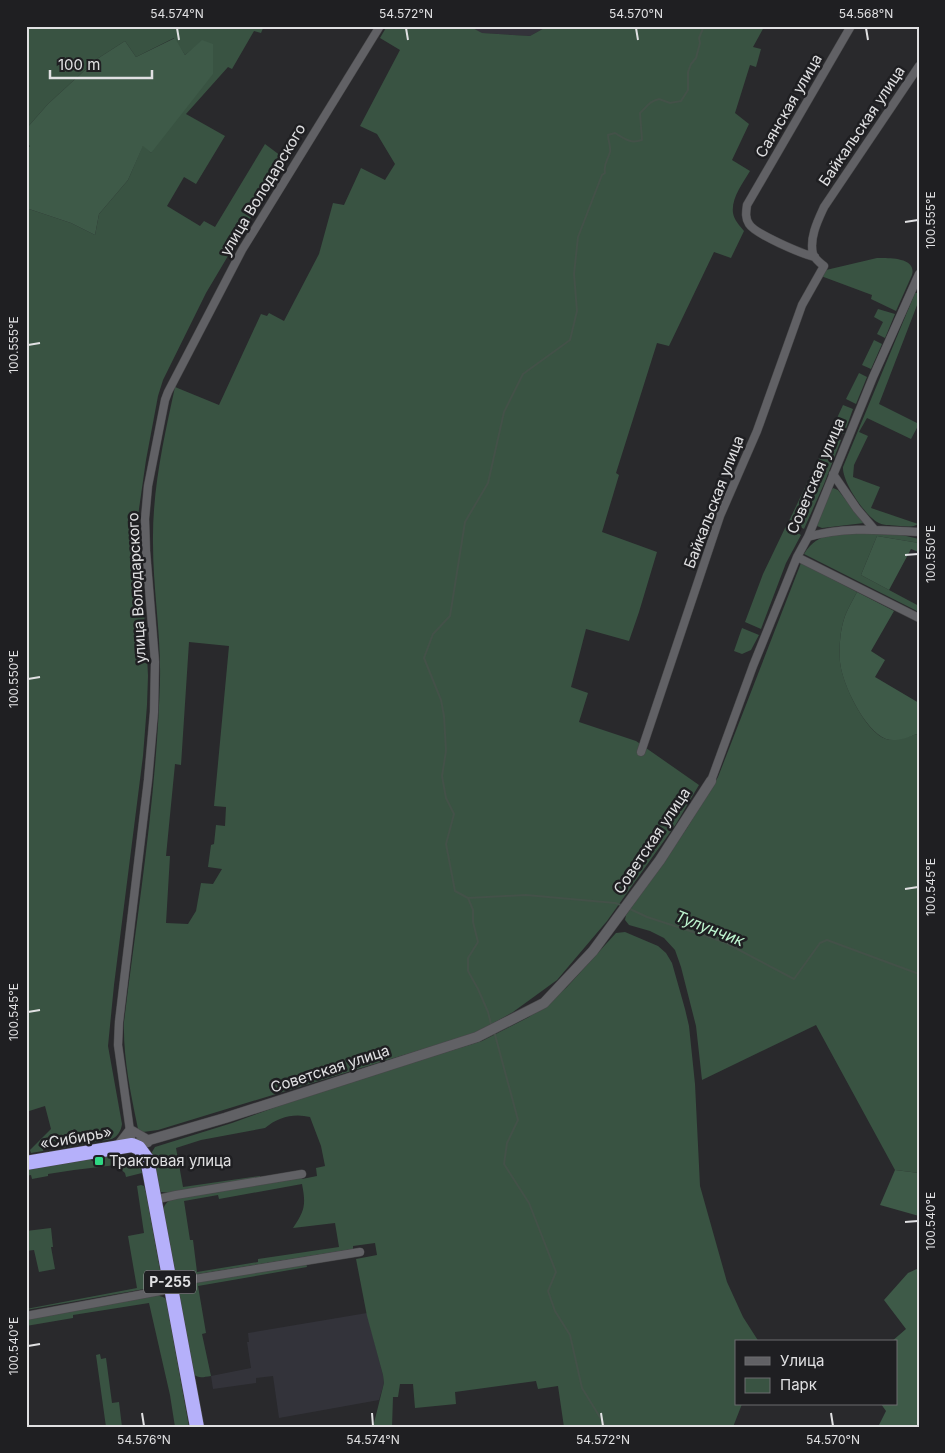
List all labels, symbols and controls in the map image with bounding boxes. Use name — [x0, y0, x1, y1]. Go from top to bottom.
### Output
text: 54.574°N — [150, 6, 204, 21]
text: 54.572°N — [379, 6, 433, 21]
text: 54.570°N — [609, 6, 663, 21]
text: 54.568°N — [839, 6, 893, 21]
scale bar — [50, 48, 152, 80]
street label: Саянская улица — [751, 50, 826, 161]
text: 100 m — [58, 55, 100, 74]
street label: Байкальская улица — [814, 62, 909, 189]
street label: улица Володарского — [216, 120, 310, 259]
text: 100.555°E — [923, 191, 938, 249]
text: 100.555°E — [6, 316, 21, 374]
street label: Советская улица — [783, 415, 849, 537]
street label: Байкальская улица — [679, 433, 748, 571]
street label: улица Володарского — [123, 512, 150, 664]
text: 100.550°E — [923, 525, 938, 583]
text: 100.550°E — [6, 650, 21, 708]
street label: Советская улица — [609, 784, 694, 898]
text: 100.545°E — [923, 858, 938, 916]
water label: Тулунчик — [673, 906, 749, 951]
text: 100.545°E — [6, 983, 21, 1041]
street label: Советская улица — [268, 1040, 392, 1097]
street label: «Сибирь» — [39, 1122, 113, 1153]
place label: Трактовая улица — [109, 1151, 232, 1170]
marker: Трактовая улица — [93, 1155, 105, 1167]
text: 100.540°E — [923, 1192, 938, 1250]
road number: Р-255 — [144, 1270, 196, 1294]
text: 100.540°E — [6, 1317, 21, 1375]
legend — [735, 1340, 898, 1406]
text: Улица — [780, 1351, 824, 1370]
text: Парк — [780, 1375, 817, 1394]
text: 54.576°N — [117, 1432, 171, 1447]
text: 54.574°N — [346, 1432, 400, 1447]
text: 54.572°N — [576, 1432, 630, 1447]
text: 54.570°N — [806, 1432, 860, 1447]

